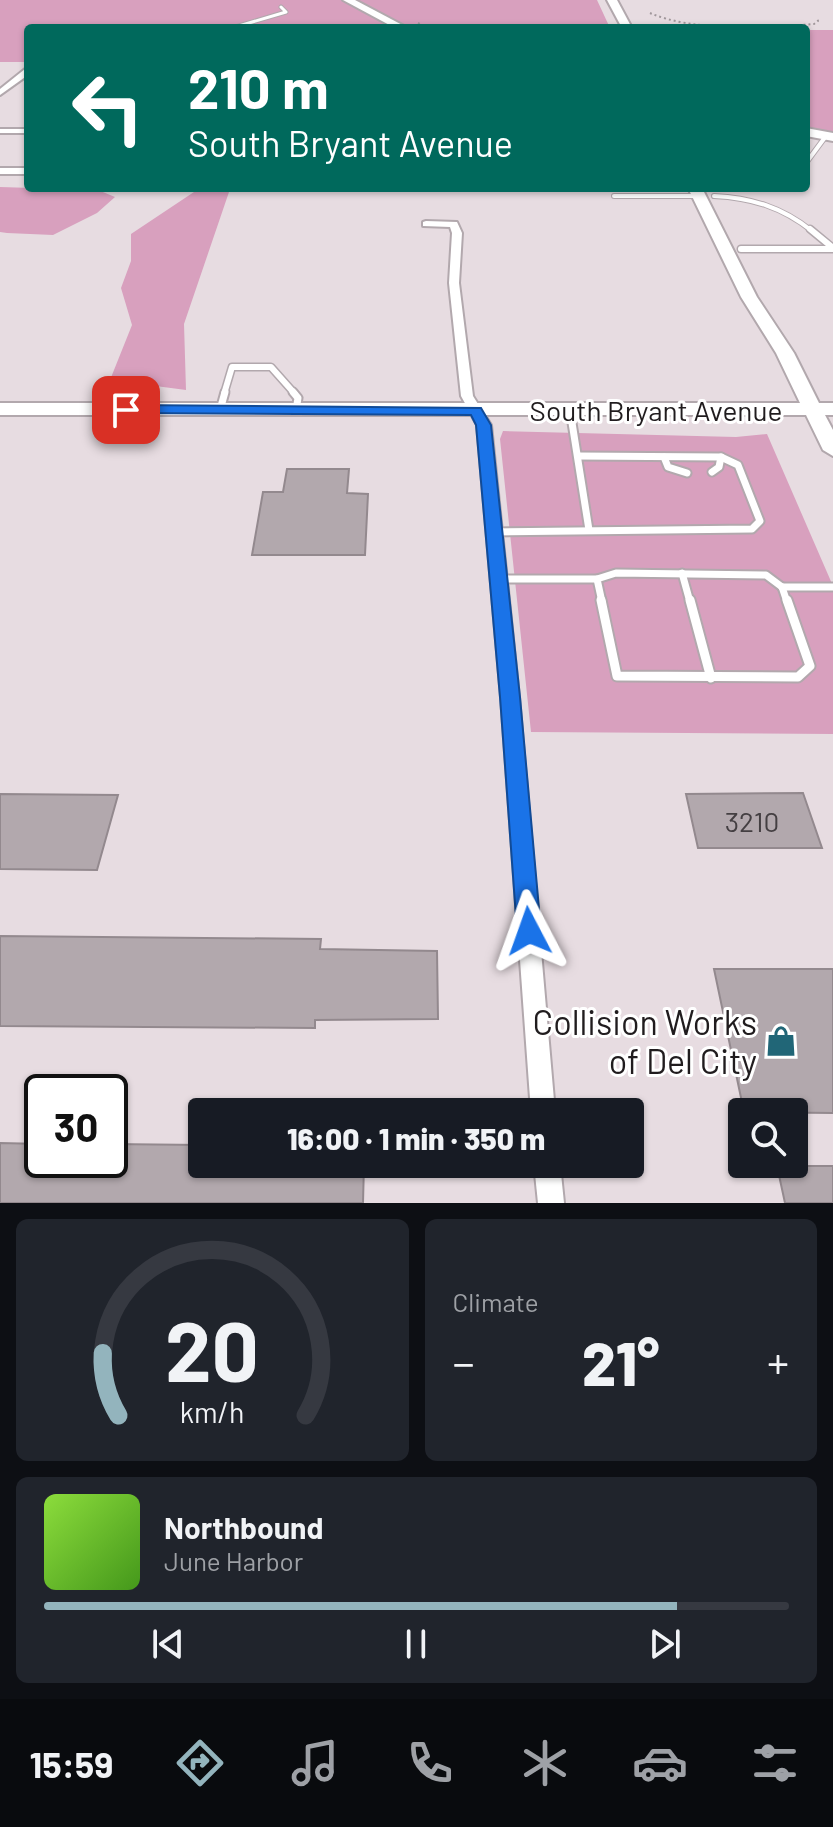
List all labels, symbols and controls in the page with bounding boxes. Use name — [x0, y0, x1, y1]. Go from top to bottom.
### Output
text: 210 m — [188, 53, 329, 120]
icon: left — [56, 56, 160, 160]
text: South Bryant Avenue — [188, 121, 513, 164]
pin — [92, 376, 160, 444]
icon: arrive — [104, 388, 148, 432]
street label: South Bryant Avenue — [530, 393, 782, 427]
house number: 3210 — [725, 804, 779, 838]
position arrow — [487, 889, 571, 973]
place label: Collision Works of Del City — [533, 1001, 757, 1081]
shop icon: Collision Works of Del City — [764, 1024, 798, 1058]
speed limit sign: 30 — [24, 1074, 128, 1178]
map controls — [728, 1098, 808, 1178]
button: search — [728, 1098, 808, 1178]
text: 16:00 · 1 min · 350 m — [287, 1120, 545, 1156]
text: Climate — [453, 1286, 539, 1317]
text: 20 — [165, 1299, 259, 1399]
text: 21° — [582, 1326, 660, 1398]
text: − — [453, 1335, 475, 1388]
text: + — [767, 1335, 789, 1388]
text: km/h — [180, 1394, 245, 1429]
text: Northbound — [164, 1509, 323, 1545]
text: June Harbor — [164, 1545, 303, 1576]
icon: previous — [146, 1622, 190, 1666]
icon: pause — [394, 1622, 438, 1666]
icon: next — [643, 1622, 687, 1666]
icon: directions — [172, 1735, 228, 1791]
icon: music — [287, 1735, 343, 1791]
icon: phone — [402, 1735, 458, 1791]
icon: climate — [517, 1735, 573, 1791]
icon: car — [632, 1735, 688, 1791]
icon: filters — [747, 1735, 803, 1791]
text: 15:59 — [30, 1742, 113, 1785]

